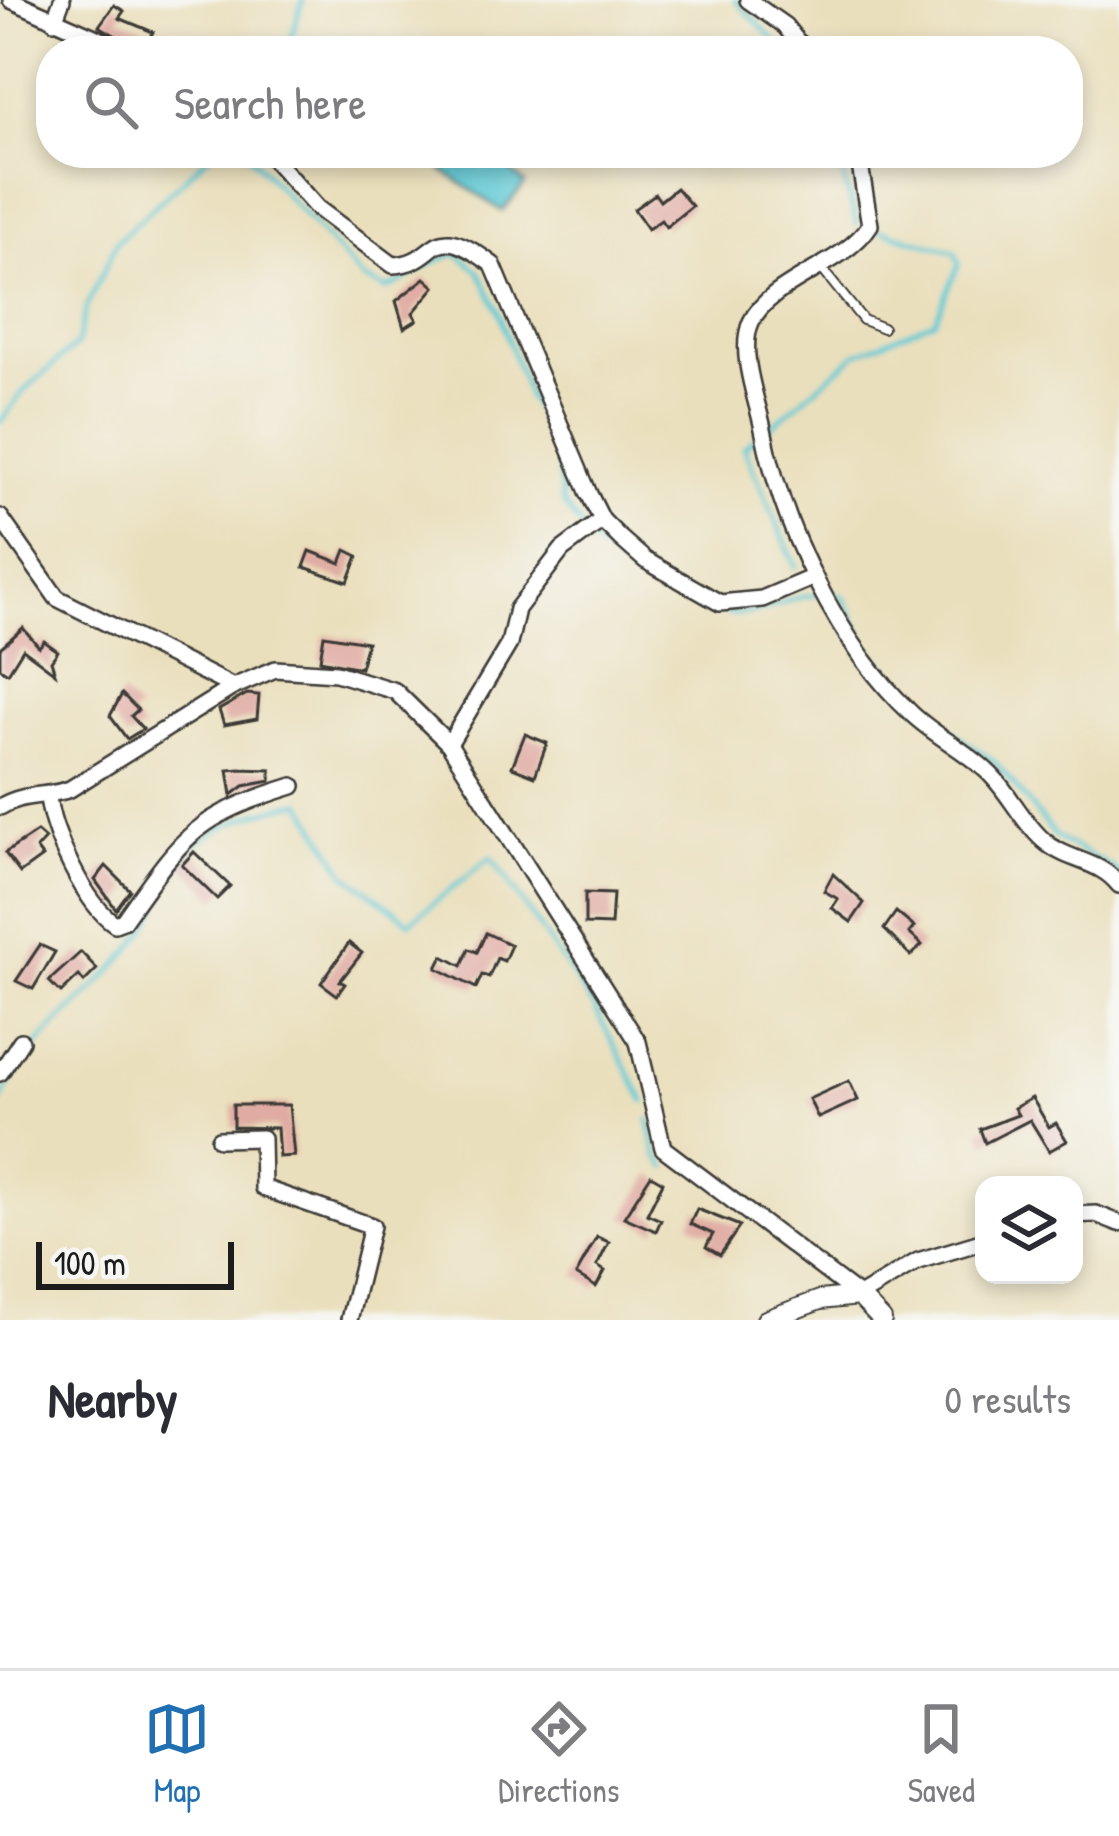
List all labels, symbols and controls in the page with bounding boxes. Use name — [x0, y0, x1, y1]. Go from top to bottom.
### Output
search box — [36, 36, 1083, 168]
icon: search — [78, 69, 144, 135]
text: Search here — [174, 72, 366, 133]
map controls — [975, 1176, 1083, 1284]
button: layers — [975, 1176, 1083, 1284]
scale bar — [36, 1236, 234, 1289]
text: 100 m — [54, 1241, 126, 1285]
text: Nearby — [48, 1364, 178, 1433]
text: 0 results — [945, 1372, 1071, 1425]
tab: Map — [144, 1696, 210, 1812]
tab: Directions — [498, 1696, 620, 1812]
tab: Saved — [908, 1696, 975, 1812]

